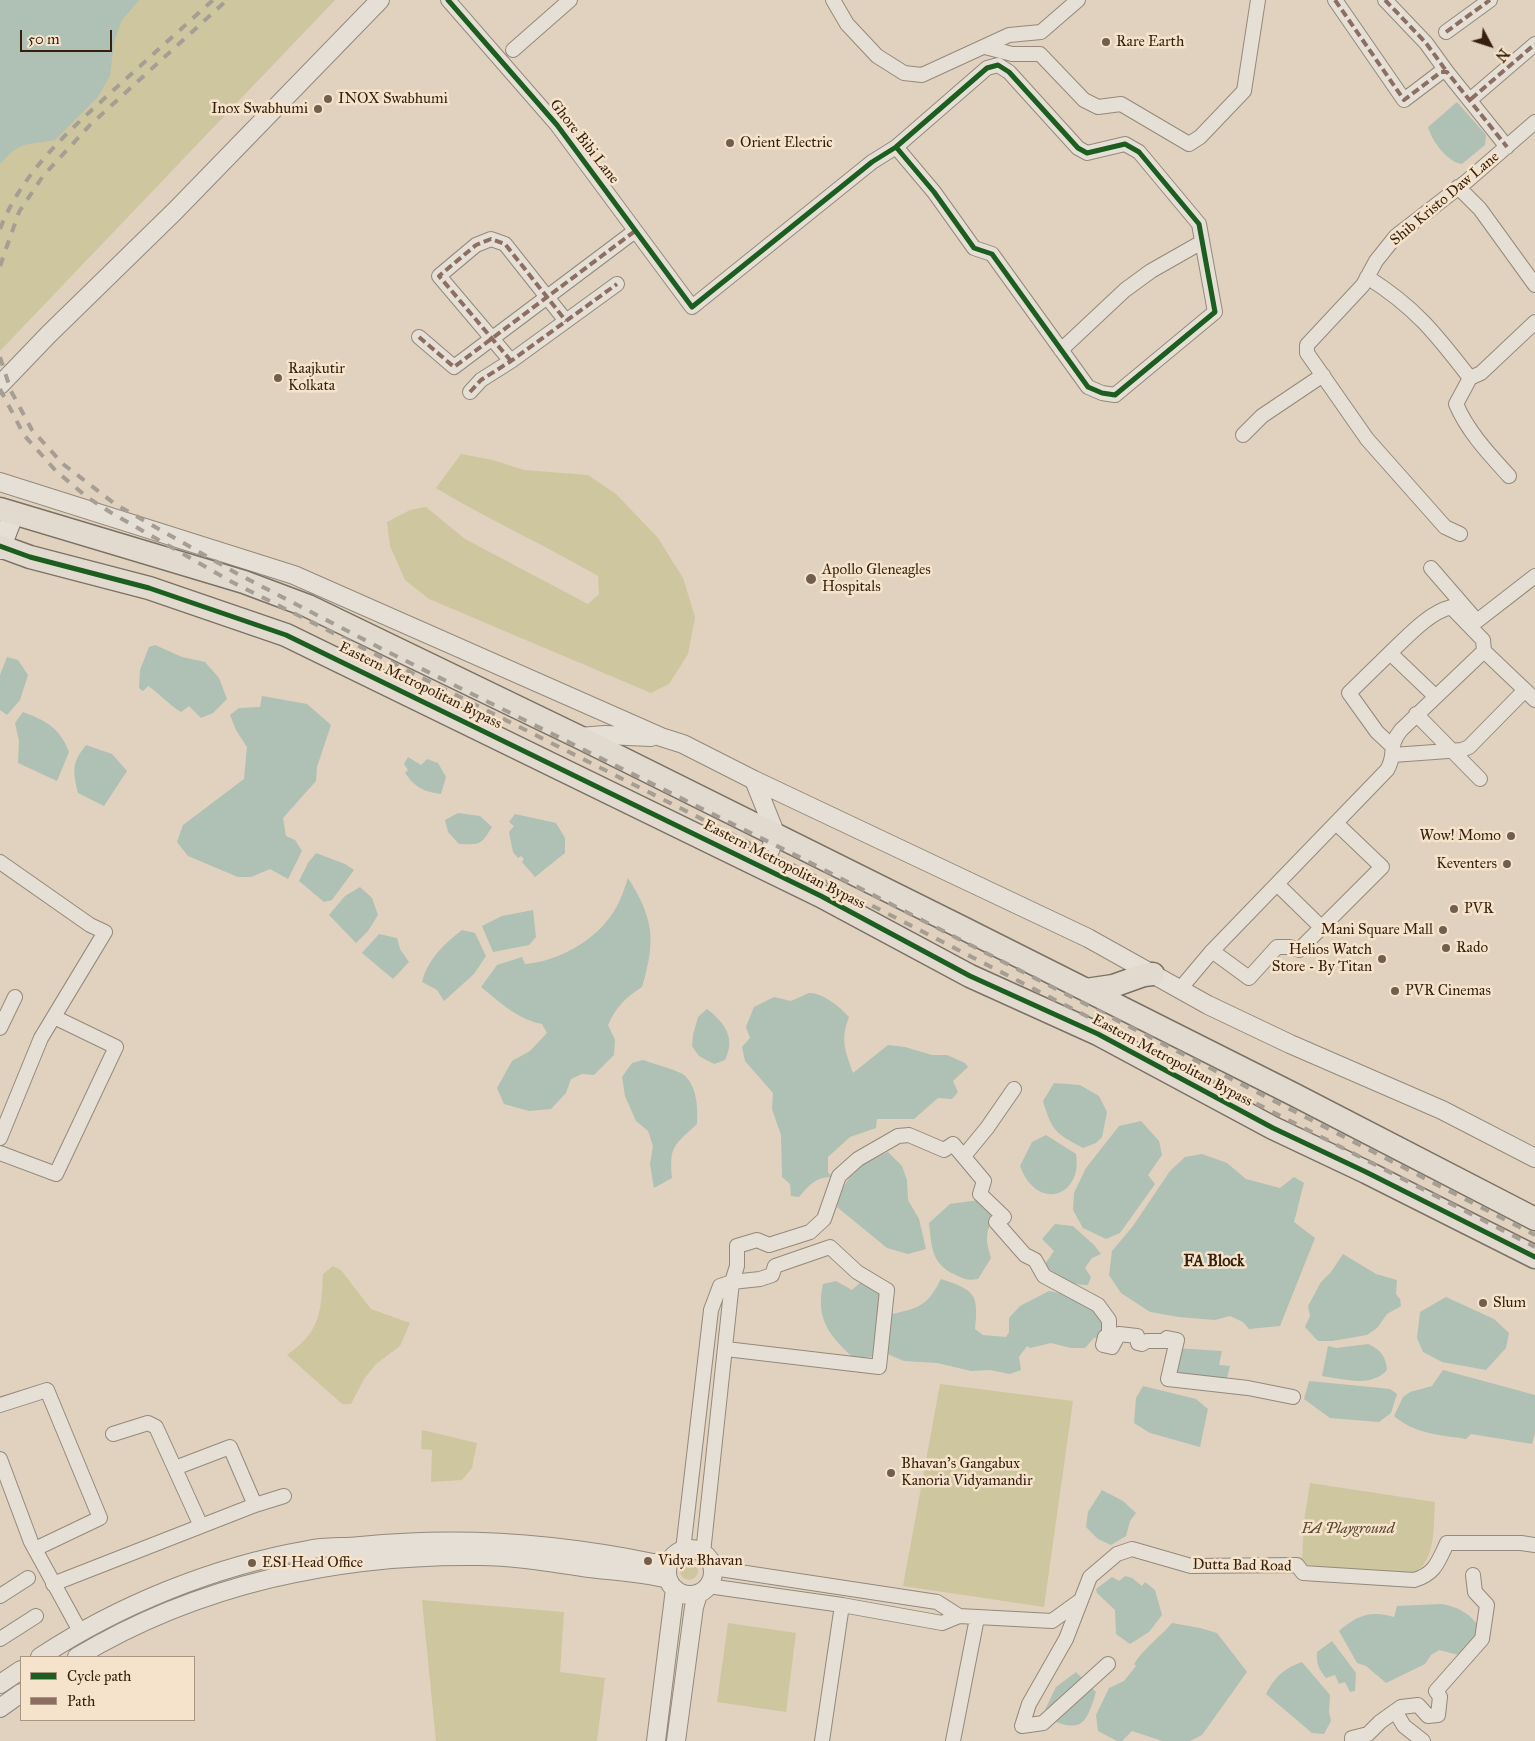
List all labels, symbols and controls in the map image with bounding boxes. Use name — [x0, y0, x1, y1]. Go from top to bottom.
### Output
scale bar — [22, 20, 115, 52]
north arrow — [1465, 20, 1515, 70]
text: 50 m — [28, 30, 60, 48]
place label: Rare Earth — [1116, 33, 1184, 51]
marker: Rare Earth — [1100, 36, 1112, 48]
text: N — [1492, 45, 1512, 65]
place label: INOX Swabhumi — [338, 90, 448, 108]
marker: INOX Swabhumi — [322, 93, 334, 105]
street label: Ghore Bibi Lane — [545, 96, 623, 188]
place label: Inox Swabhumi — [211, 100, 308, 118]
marker: Inox Swabhumi — [312, 103, 324, 115]
place label: Orient Electric — [740, 134, 833, 152]
marker: Orient Electric — [724, 137, 736, 149]
street label: Shib Kristo Daw Lane — [1387, 148, 1503, 250]
place label: Raajkutir Kolkata — [288, 360, 345, 395]
marker: Raajkutir Kolkata — [272, 372, 284, 384]
place label: Apollo Gleneagles Hospitals — [822, 561, 931, 596]
marker: Apollo Gleneagles Hospitals — [804, 572, 818, 586]
street label: Eastern Metropolitan Bypass — [336, 639, 504, 733]
street label: Eastern Metropolitan Bypass — [700, 816, 868, 914]
place label: Wow! Momo — [1419, 827, 1501, 845]
marker: Wow! Momo — [1505, 830, 1517, 842]
place label: Keventers — [1436, 855, 1497, 873]
marker: Keventers — [1501, 858, 1513, 870]
place label: PVR — [1464, 900, 1494, 918]
marker: PVR — [1448, 903, 1460, 915]
place label: Mani Square Mall — [1321, 921, 1433, 939]
marker: Mani Square Mall — [1437, 924, 1449, 936]
place label: Rado — [1456, 939, 1488, 957]
place label: Helios Watch Store - By Titan — [1272, 941, 1372, 976]
marker: Rado — [1440, 942, 1452, 954]
marker: Helios Watch Store - By Titan — [1376, 953, 1388, 965]
place label: PVR Cinemas — [1405, 982, 1491, 1000]
marker: PVR Cinemas — [1389, 985, 1401, 997]
street label: Eastern Metropolitan Bypass — [1089, 1011, 1255, 1111]
district label: FA Block — [1183, 1252, 1245, 1272]
place label: Slum — [1493, 1294, 1526, 1312]
marker: Slum — [1477, 1297, 1489, 1309]
place label: Bhavan's Gangabux Kanoria Vidyamandir — [901, 1455, 1033, 1490]
marker: Bhavan's Gangabux Kanoria Vidyamandir — [885, 1467, 897, 1479]
park label: FA Playground — [1302, 1520, 1394, 1538]
place label: Vidya Bhavan — [658, 1552, 743, 1570]
place label: ESI Head Office — [262, 1554, 363, 1572]
marker: Vidya Bhavan — [642, 1555, 654, 1567]
street label: Dutta Bad Road — [1192, 1556, 1292, 1576]
marker: ESI Head Office — [246, 1557, 258, 1569]
legend — [20, 1656, 195, 1721]
text: Cycle path — [67, 1667, 131, 1685]
text: Path — [67, 1692, 95, 1710]

